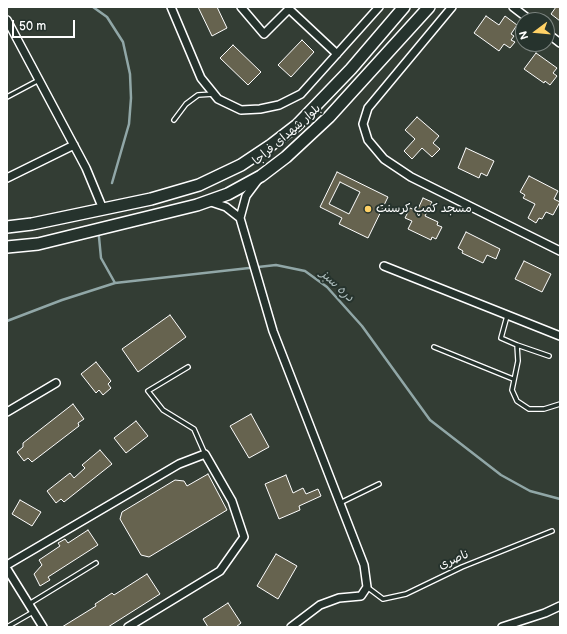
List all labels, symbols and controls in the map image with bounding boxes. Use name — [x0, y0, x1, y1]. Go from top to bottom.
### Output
scale bar — [14, 12, 77, 38]
north arrow — [515, 12, 555, 52]
text: 50 m — [19, 19, 46, 34]
text: N — [517, 29, 531, 41]
street label: بلوار شهدای فراجا — [250, 102, 324, 168]
place label: مسجد کمپ کرسنت — [376, 202, 472, 216]
marker: مسجد کمپ کرسنت — [363, 204, 373, 214]
water label: دره سبز — [317, 266, 357, 306]
street label: ناصری — [437, 547, 471, 573]

